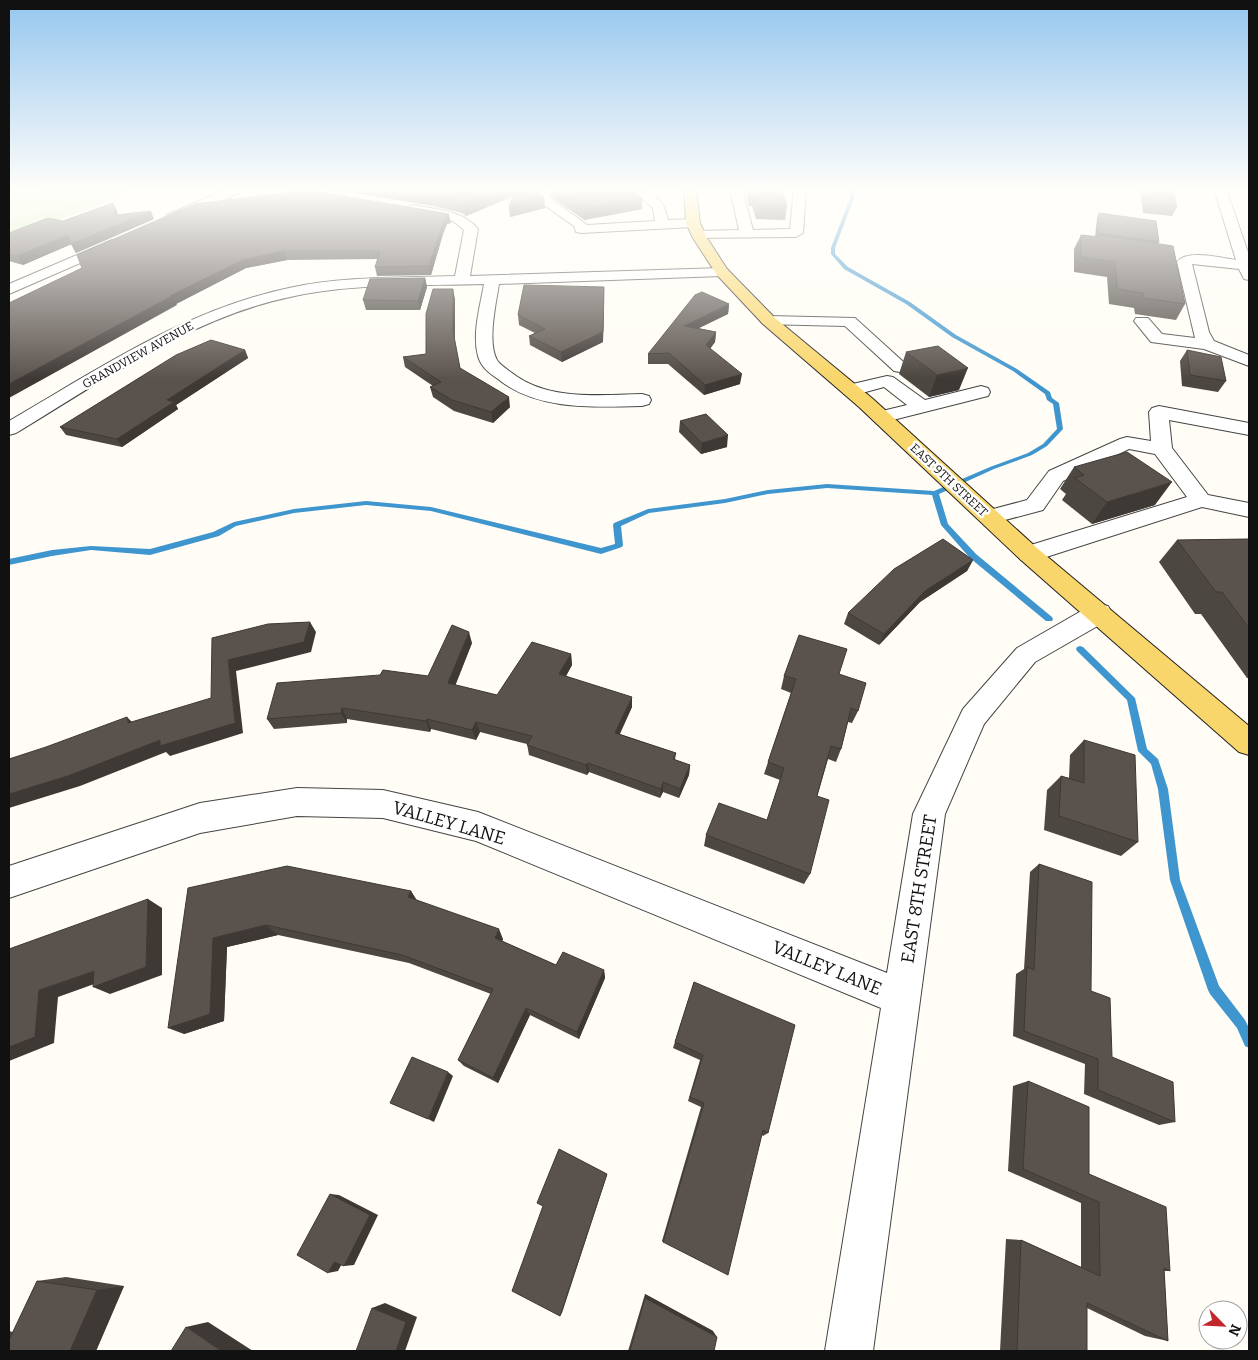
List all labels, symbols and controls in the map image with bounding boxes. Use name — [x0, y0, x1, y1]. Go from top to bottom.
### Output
street label: GRANDVIEW AVENUE — [80, 319, 196, 391]
street label: EAST 9TH STREET — [908, 441, 990, 519]
street label: VALLEY LANE — [390, 796, 508, 850]
street label: EAST 8TH STREET — [896, 813, 942, 965]
street label: VALLEY LANE — [769, 936, 885, 1000]
north arrow — [1198, 1300, 1248, 1350]
text: N — [1224, 1322, 1244, 1339]

